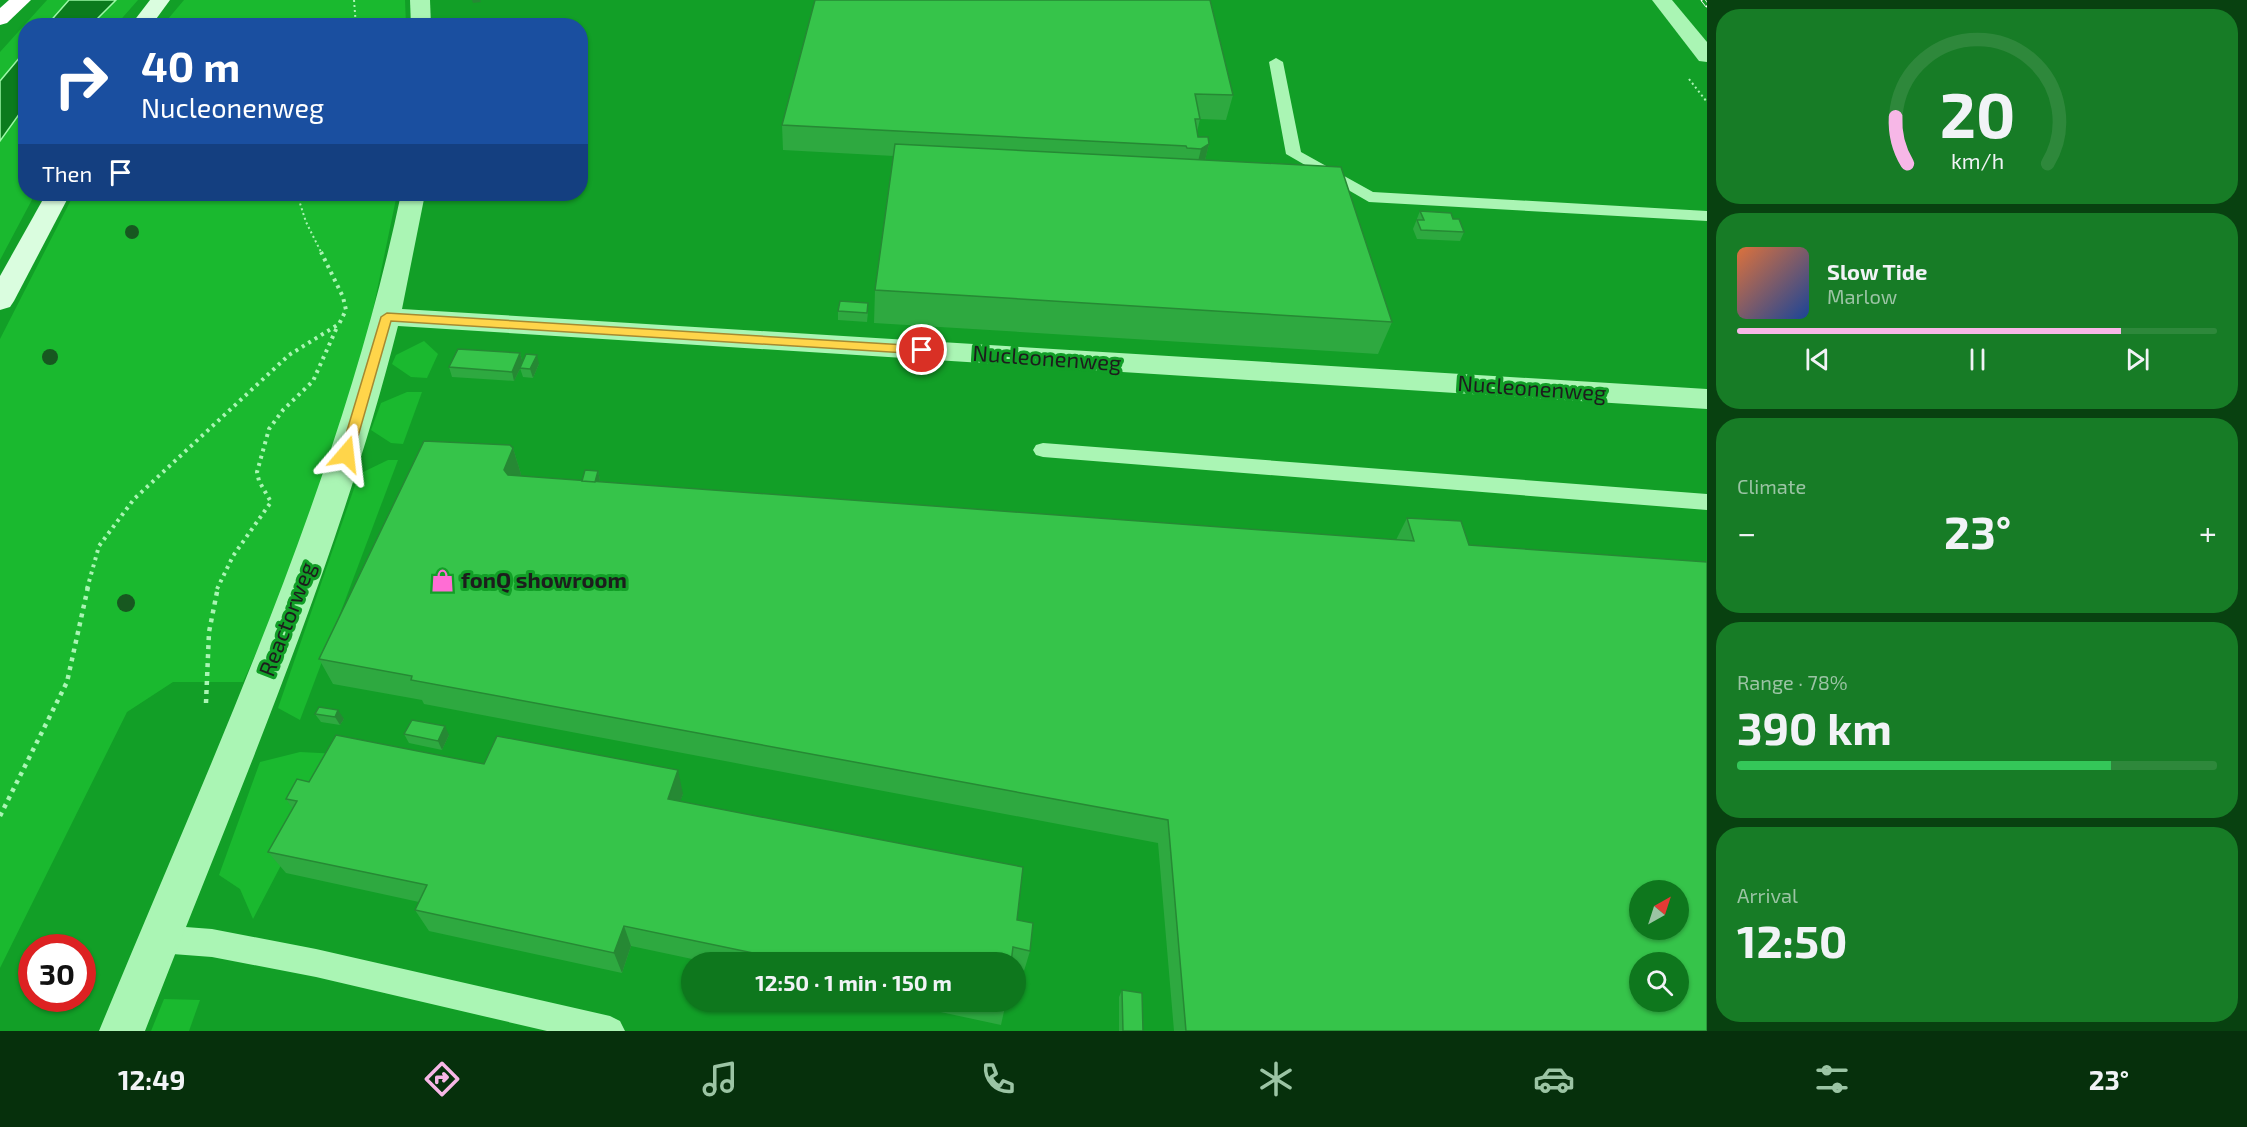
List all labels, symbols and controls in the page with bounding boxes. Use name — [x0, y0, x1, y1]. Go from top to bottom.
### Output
text: 40 m — [141, 40, 240, 90]
icon: right — [42, 42, 120, 120]
text: 20 — [1939, 76, 2015, 151]
text: Nucleonenweg — [141, 91, 324, 123]
text: km/h — [1950, 148, 2004, 173]
icon: arrive — [104, 156, 137, 189]
text: Then — [42, 160, 92, 186]
text: Slow Tide — [1827, 258, 1927, 284]
text: Marlow — [1827, 284, 1897, 308]
pin — [896, 324, 947, 375]
icon: arrive — [905, 333, 938, 366]
street label: Nucleonenweg — [972, 339, 1122, 375]
icon: previous — [1801, 343, 1834, 376]
icon: pause — [1961, 343, 1994, 376]
icon: next — [2121, 343, 2154, 376]
street label: Nucleonenweg — [1457, 369, 1607, 405]
position arrow — [314, 422, 378, 486]
text: Climate — [1737, 474, 1806, 498]
text: 23° — [1944, 504, 2011, 558]
text: − — [1737, 512, 1756, 552]
text: + — [2199, 512, 2217, 552]
street label: Reactorweg — [252, 558, 320, 679]
place label: fonQ showroom — [461, 566, 627, 593]
shop icon: fonQ showroom — [430, 567, 456, 593]
text: Range · 78% — [1737, 670, 1848, 694]
text: 390 km — [1737, 700, 1892, 754]
north arrow — [1629, 880, 1689, 940]
map controls — [1629, 880, 1689, 1012]
text: Arrival — [1737, 883, 1798, 907]
text: 12:50 — [1737, 913, 1847, 967]
speed limit sign: 30 — [18, 934, 96, 1012]
button: search — [1629, 952, 1689, 1012]
text: 12:50 · 1 min · 150 m — [755, 969, 952, 995]
icon: directions — [421, 1058, 463, 1100]
icon: music — [699, 1058, 741, 1100]
icon: phone — [977, 1058, 1019, 1100]
icon: climate — [1255, 1058, 1297, 1100]
icon: car — [1533, 1058, 1575, 1100]
icon: filters — [1811, 1058, 1853, 1100]
text: 12:49 — [118, 1063, 185, 1095]
text: 23° — [2089, 1063, 2129, 1095]

